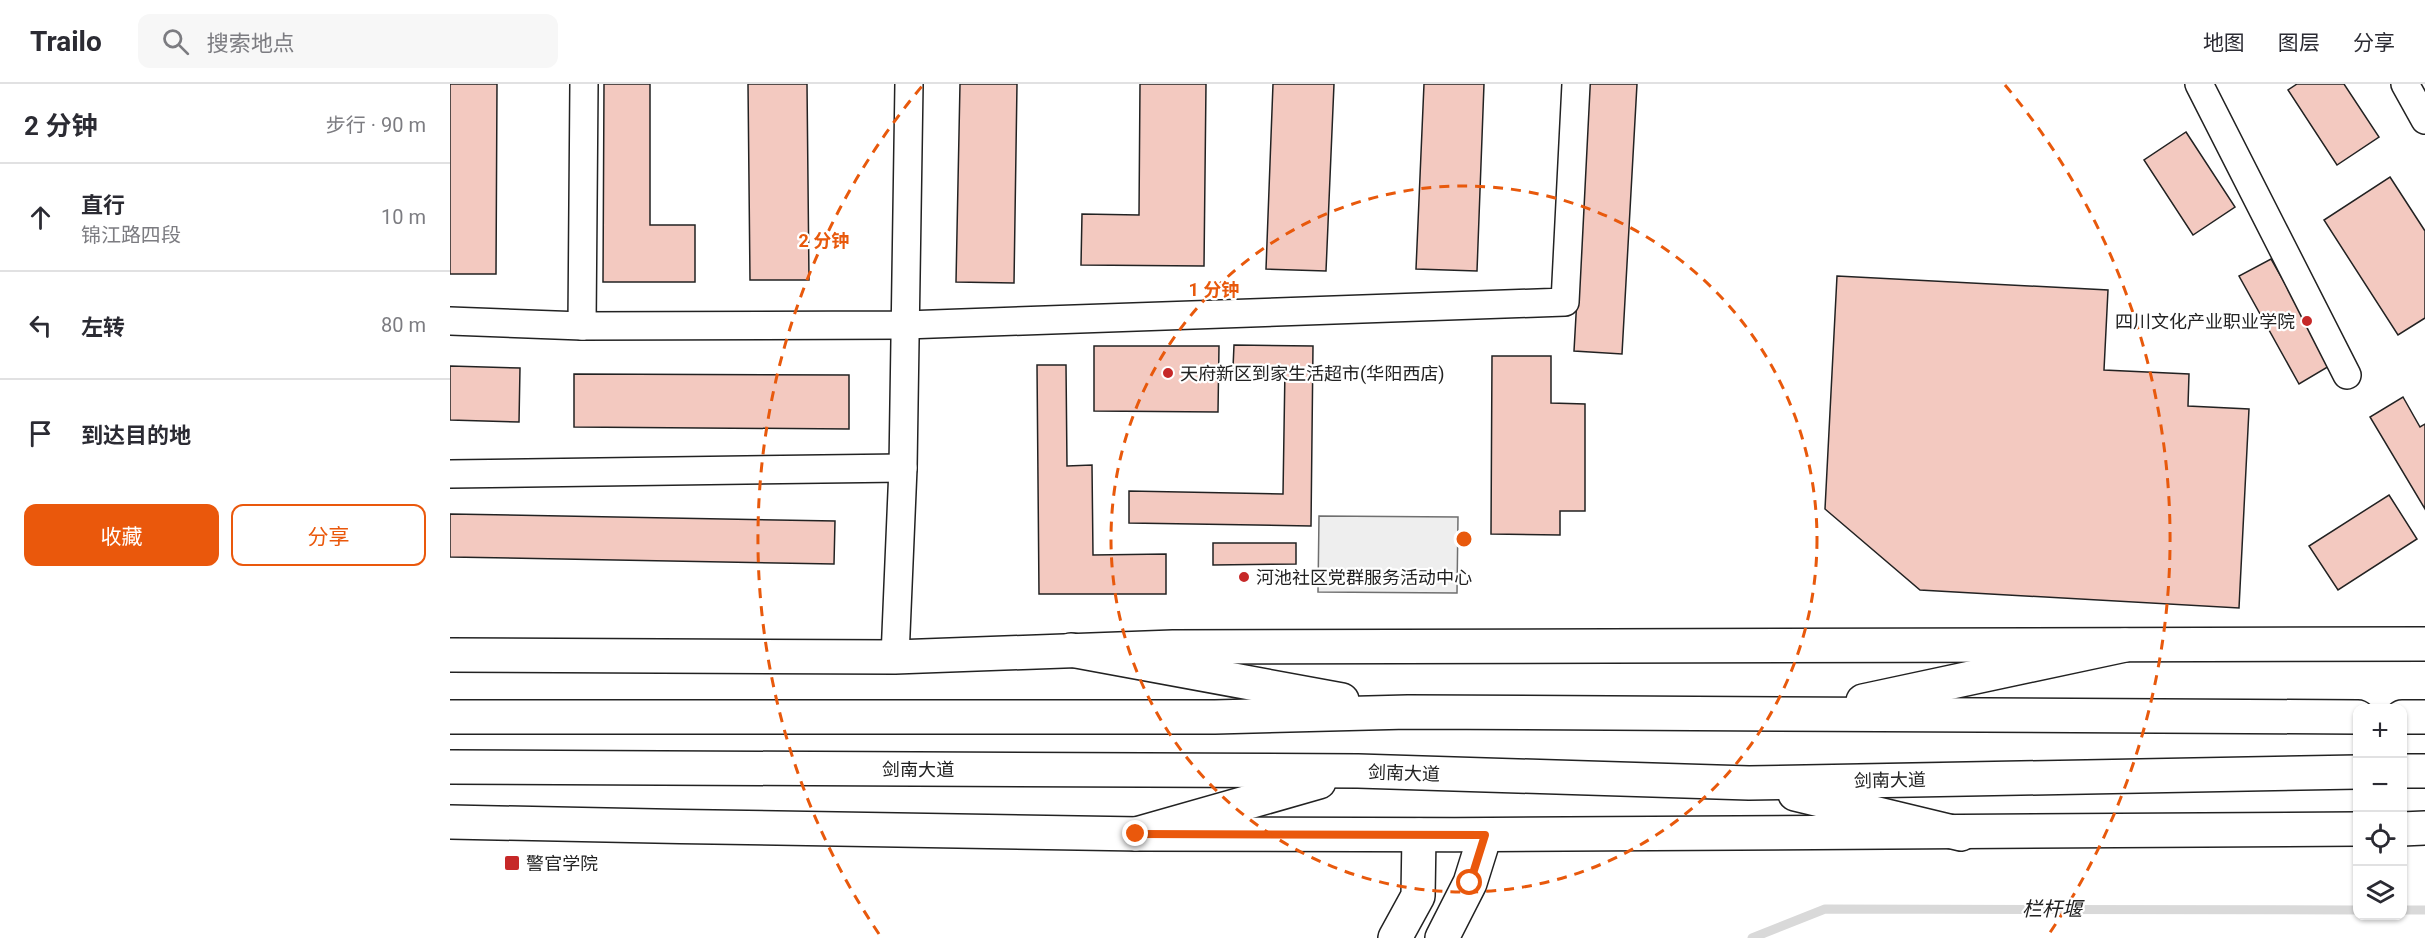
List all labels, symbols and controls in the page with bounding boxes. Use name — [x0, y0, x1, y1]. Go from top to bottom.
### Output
search box — [138, 14, 558, 68]
text: Trailo — [30, 25, 102, 58]
icon: search — [159, 25, 192, 58]
text: 搜索地点 — [207, 31, 295, 56]
text: 地图 — [2203, 31, 2245, 55]
text: 图层 — [2278, 31, 2320, 55]
text: 分享 — [2353, 31, 2395, 55]
text: 2 分钟 — [24, 111, 97, 141]
text: 步行 · 90 m — [326, 113, 426, 137]
text: 直行 — [81, 193, 125, 218]
icon: ahead — [24, 201, 57, 234]
text: 10 m — [381, 205, 426, 229]
text: 锦江路四段 — [81, 223, 181, 247]
text: 2 分钟 — [799, 230, 849, 251]
text: 1 分钟 — [1189, 279, 1239, 300]
icon: left — [24, 309, 57, 342]
place label: 四川文化产业职业学院 — [2115, 311, 2295, 332]
text: 80 m — [381, 313, 426, 337]
marker: 四川文化产业职业学院 — [2300, 314, 2314, 328]
text: 左转 — [81, 315, 125, 340]
place label: 天府新区到家生活超市(华阳西店) — [1180, 363, 1444, 385]
marker: 天府新区到家生活超市(华阳西店) — [1161, 366, 1175, 380]
icon: arrive — [24, 417, 57, 450]
text: 到达目的地 — [81, 423, 191, 448]
button: 收藏 — [24, 504, 219, 566]
button: 分享 — [231, 504, 426, 566]
centre of rings — [1454, 529, 1474, 549]
place label: 河池社区党群服务活动中心 — [1256, 567, 1472, 588]
marker: 河池社区党群服务活动中心 — [1237, 570, 1251, 584]
map controls — [2353, 704, 2407, 920]
button: + — [2353, 704, 2407, 758]
button: − — [2353, 758, 2407, 812]
street label: 剑南大道 — [882, 759, 954, 780]
street label: 剑南大道 — [1368, 761, 1440, 785]
street label: 剑南大道 — [1854, 769, 1926, 791]
button: locate — [2353, 812, 2407, 866]
route end — [1122, 820, 1148, 846]
place label: 警官学院 — [526, 853, 598, 874]
marker: 警官学院 — [503, 854, 521, 872]
button: layers — [2353, 866, 2407, 920]
route start — [1456, 869, 1482, 895]
water label: 栏杆堰 — [2022, 897, 2085, 921]

